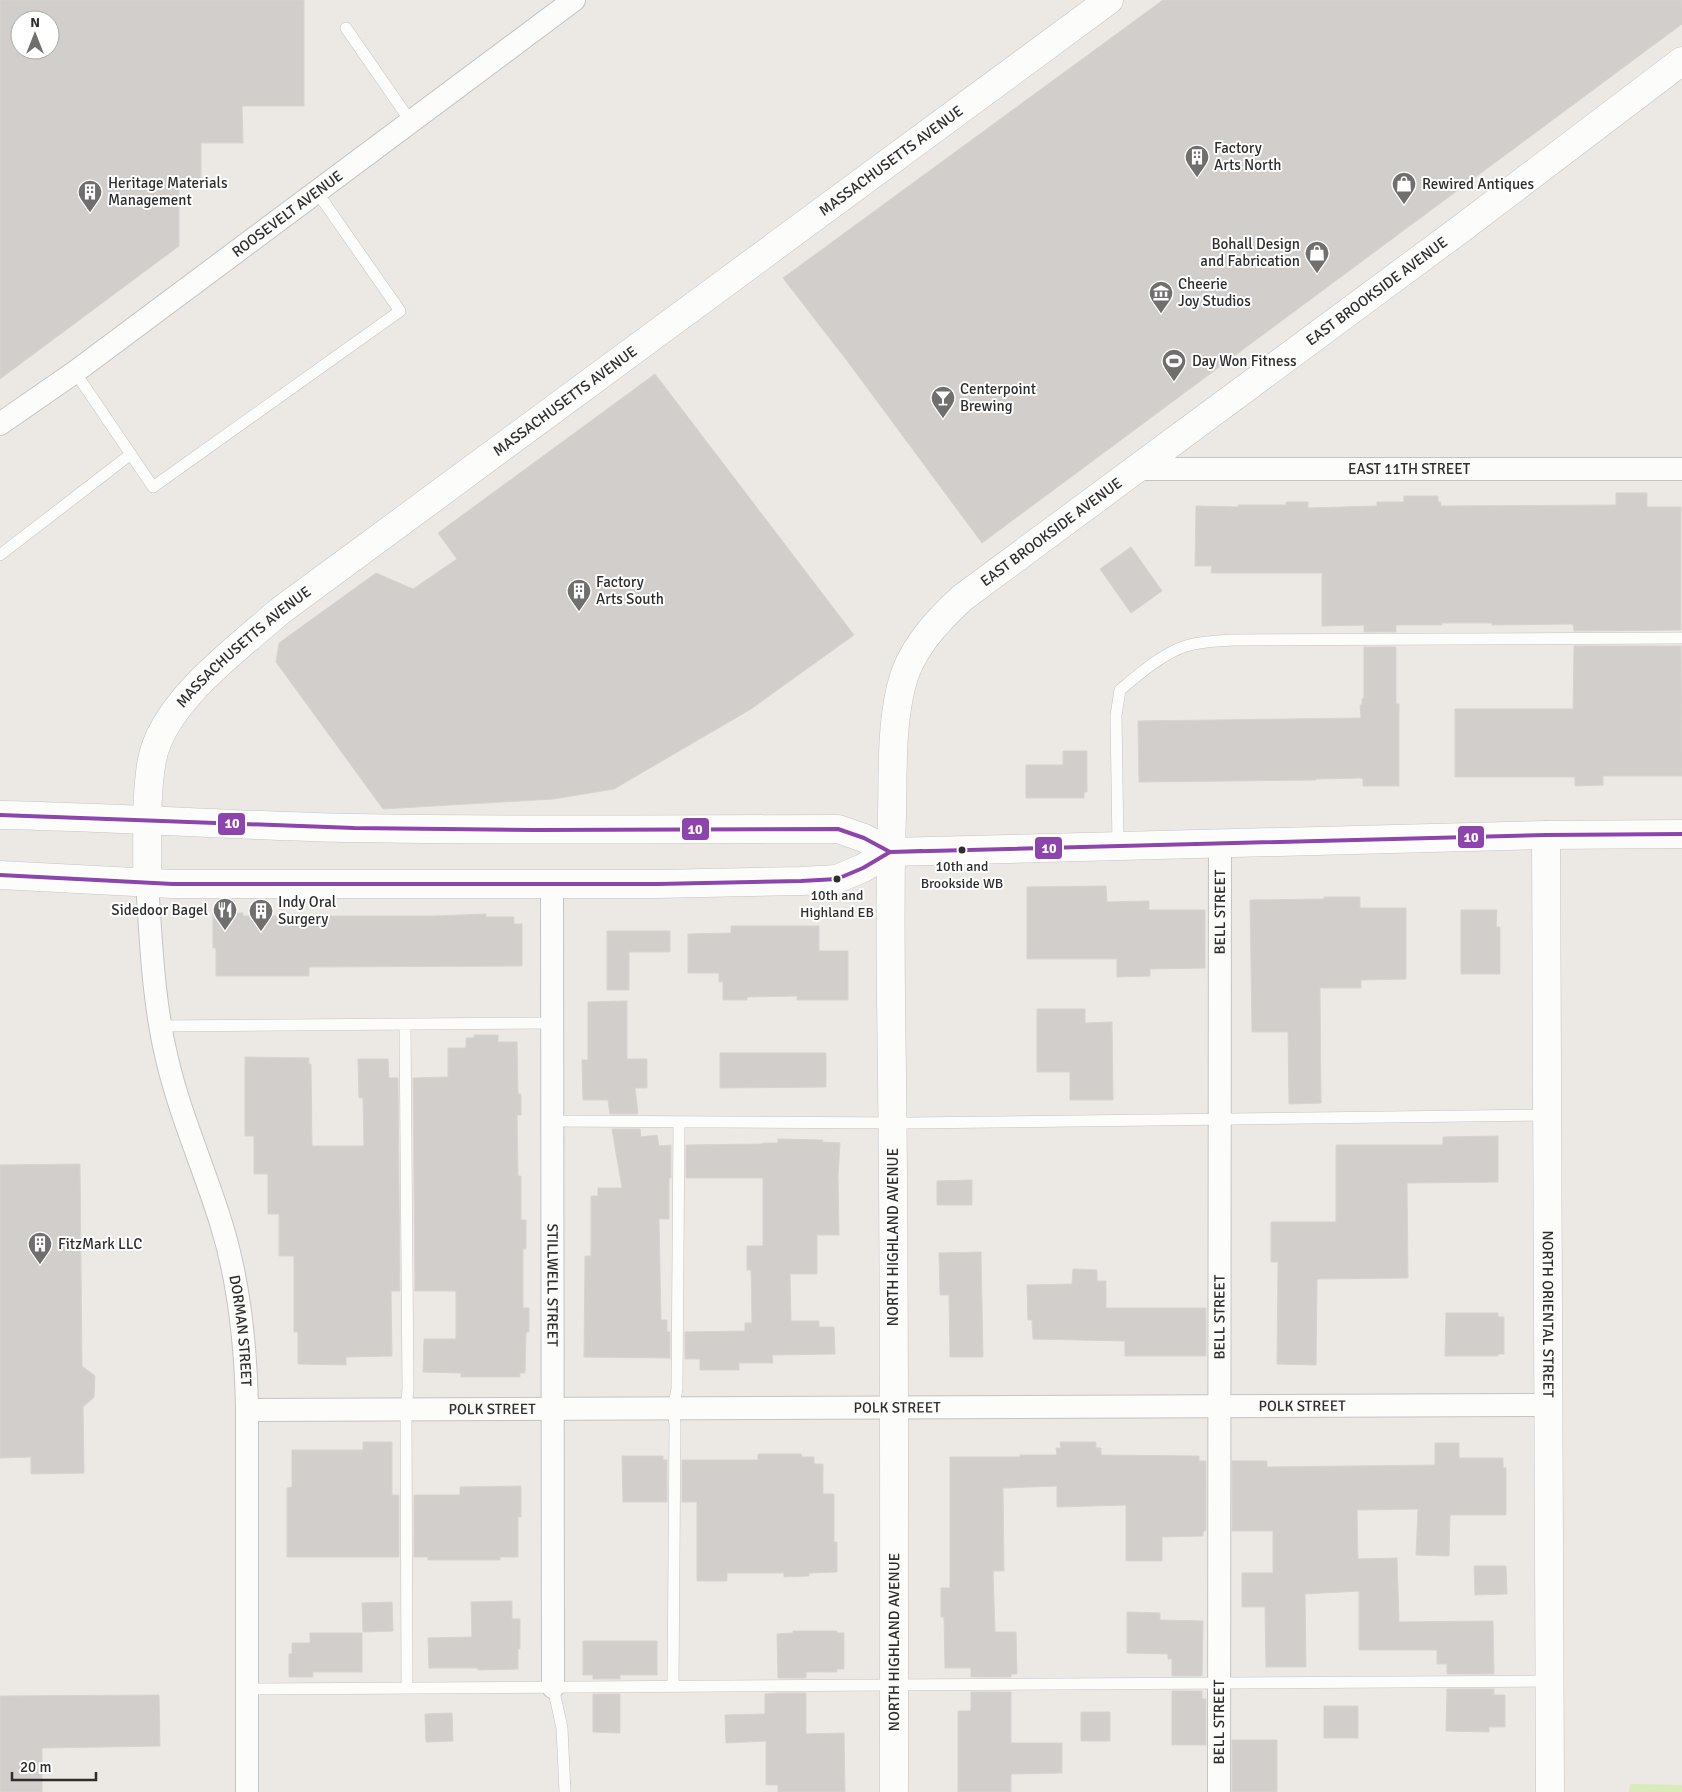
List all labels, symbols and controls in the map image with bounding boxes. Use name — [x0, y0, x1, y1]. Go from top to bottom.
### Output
north arrow — [10, 10, 60, 60]
text: N — [30, 14, 40, 31]
street label: MASSACHUSETTS AVENUE — [815, 102, 966, 220]
place label: Factory Arts North — [1214, 139, 1281, 174]
building icon: Factory Arts North — [1184, 144, 1210, 178]
street label: ROOSEVELT AVENUE — [228, 167, 346, 261]
shop icon: Rewired Antiques — [1391, 171, 1417, 205]
place label: Heritage Materials Management — [108, 174, 228, 209]
place label: Rewired Antiques — [1422, 175, 1535, 193]
building icon: Heritage Materials Management — [77, 179, 103, 213]
street label: EAST BROOKSIDE AVENUE — [1302, 233, 1451, 349]
place label: Bohall Design and Fabrication — [1200, 235, 1300, 270]
shop icon: Bohall Design and Fabrication — [1304, 240, 1330, 274]
place label: Cheerie Joy Studios — [1178, 275, 1251, 310]
museum icon: Cheerie Joy Studios — [1148, 280, 1174, 314]
street label: MASSACHUSETTS AVENUE — [489, 342, 640, 460]
sports icon: Day Won Fitness — [1161, 348, 1187, 382]
place label: Day Won Fitness — [1192, 352, 1297, 370]
place label: Centerpoint Brewing — [960, 380, 1036, 415]
bar icon: Centerpoint Brewing — [930, 385, 956, 419]
street label: EAST 11TH STREET — [1348, 460, 1471, 478]
street label: EAST BROOKSIDE AVENUE — [977, 474, 1125, 590]
place label: Factory Arts South — [596, 573, 664, 608]
building icon: Factory Arts South — [566, 578, 592, 612]
street label: MASSACHUSETTS AVENUE — [172, 582, 314, 711]
line badge: 10 — [217, 812, 246, 836]
text: 10 — [224, 815, 240, 832]
line badge: 10 — [681, 817, 710, 841]
text: 10 — [687, 821, 703, 838]
line badge: 10 — [1457, 825, 1485, 849]
text: 10 — [1463, 829, 1479, 846]
line badge: 10 — [1034, 836, 1063, 860]
text: 10 — [1041, 840, 1057, 857]
marker: 10th and Brookside WB — [957, 845, 967, 855]
place label: 10th and Brookside WB — [921, 858, 1003, 892]
street label: BELL STREET — [1211, 869, 1229, 955]
marker: 10th and Highland EB — [832, 874, 842, 884]
place label: 10th and Highland EB — [800, 887, 874, 921]
place label: Indy Oral Surgery — [278, 893, 336, 928]
restaurant icon: Sidedoor Bagel — [212, 897, 238, 931]
building icon: Indy Oral Surgery — [248, 898, 274, 932]
place label: Sidedoor Bagel — [111, 901, 208, 919]
street label: NORTH HIGHLAND AVENUE — [884, 1148, 902, 1326]
street label: STILLWELL STREET — [543, 1223, 562, 1347]
street label: NORTH ORIENTAL STREET — [1539, 1230, 1557, 1398]
building icon: FitzMark LLC — [27, 1231, 53, 1265]
place label: FitzMark LLC — [58, 1235, 142, 1253]
street label: DORMAN STREET — [225, 1273, 255, 1387]
street label: BELL STREET — [1210, 1274, 1229, 1360]
street label: POLK STREET — [1258, 1397, 1346, 1415]
street label: POLK STREET — [853, 1398, 941, 1417]
street label: POLK STREET — [448, 1400, 536, 1418]
street label: NORTH HIGHLAND AVENUE — [885, 1553, 903, 1731]
street label: BELL STREET — [1210, 1679, 1228, 1765]
scale bar — [12, 1750, 96, 1782]
text: 20 m — [20, 1758, 51, 1776]

